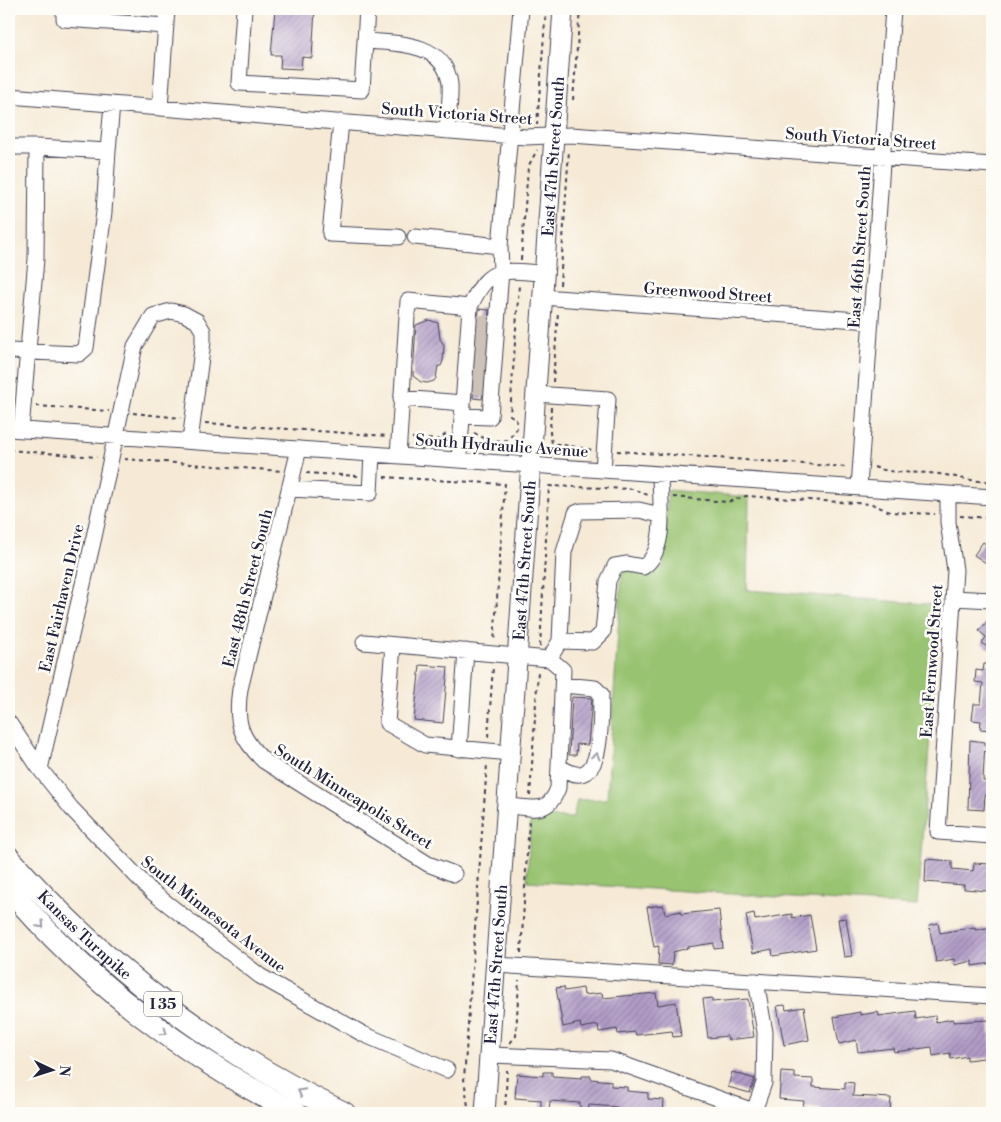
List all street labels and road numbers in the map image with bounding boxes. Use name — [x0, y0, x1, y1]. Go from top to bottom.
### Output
street label: East 47th Street South — [538, 75, 569, 237]
street label: South Victoria Street — [381, 99, 534, 129]
street label: South Victoria Street — [785, 124, 938, 154]
street label: East 46th Street South — [844, 165, 876, 329]
street label: Greenwood Street — [643, 279, 773, 307]
street label: South Hydraulic Avenue — [415, 430, 589, 462]
street label: East 47th Street South — [509, 479, 541, 641]
street label: East 48th Street South — [219, 506, 277, 670]
street label: East Fairhaven Drive — [35, 522, 89, 674]
street label: East Fernwood Street — [917, 583, 947, 739]
street label: South Minneapolis Street — [271, 740, 437, 854]
street label: South Minnesota Avenue — [137, 852, 290, 978]
street label: East 47th Street South — [481, 883, 512, 1045]
street label: Kansas Turnpike — [33, 886, 136, 984]
road number: I 35 — [144, 992, 182, 1016]

